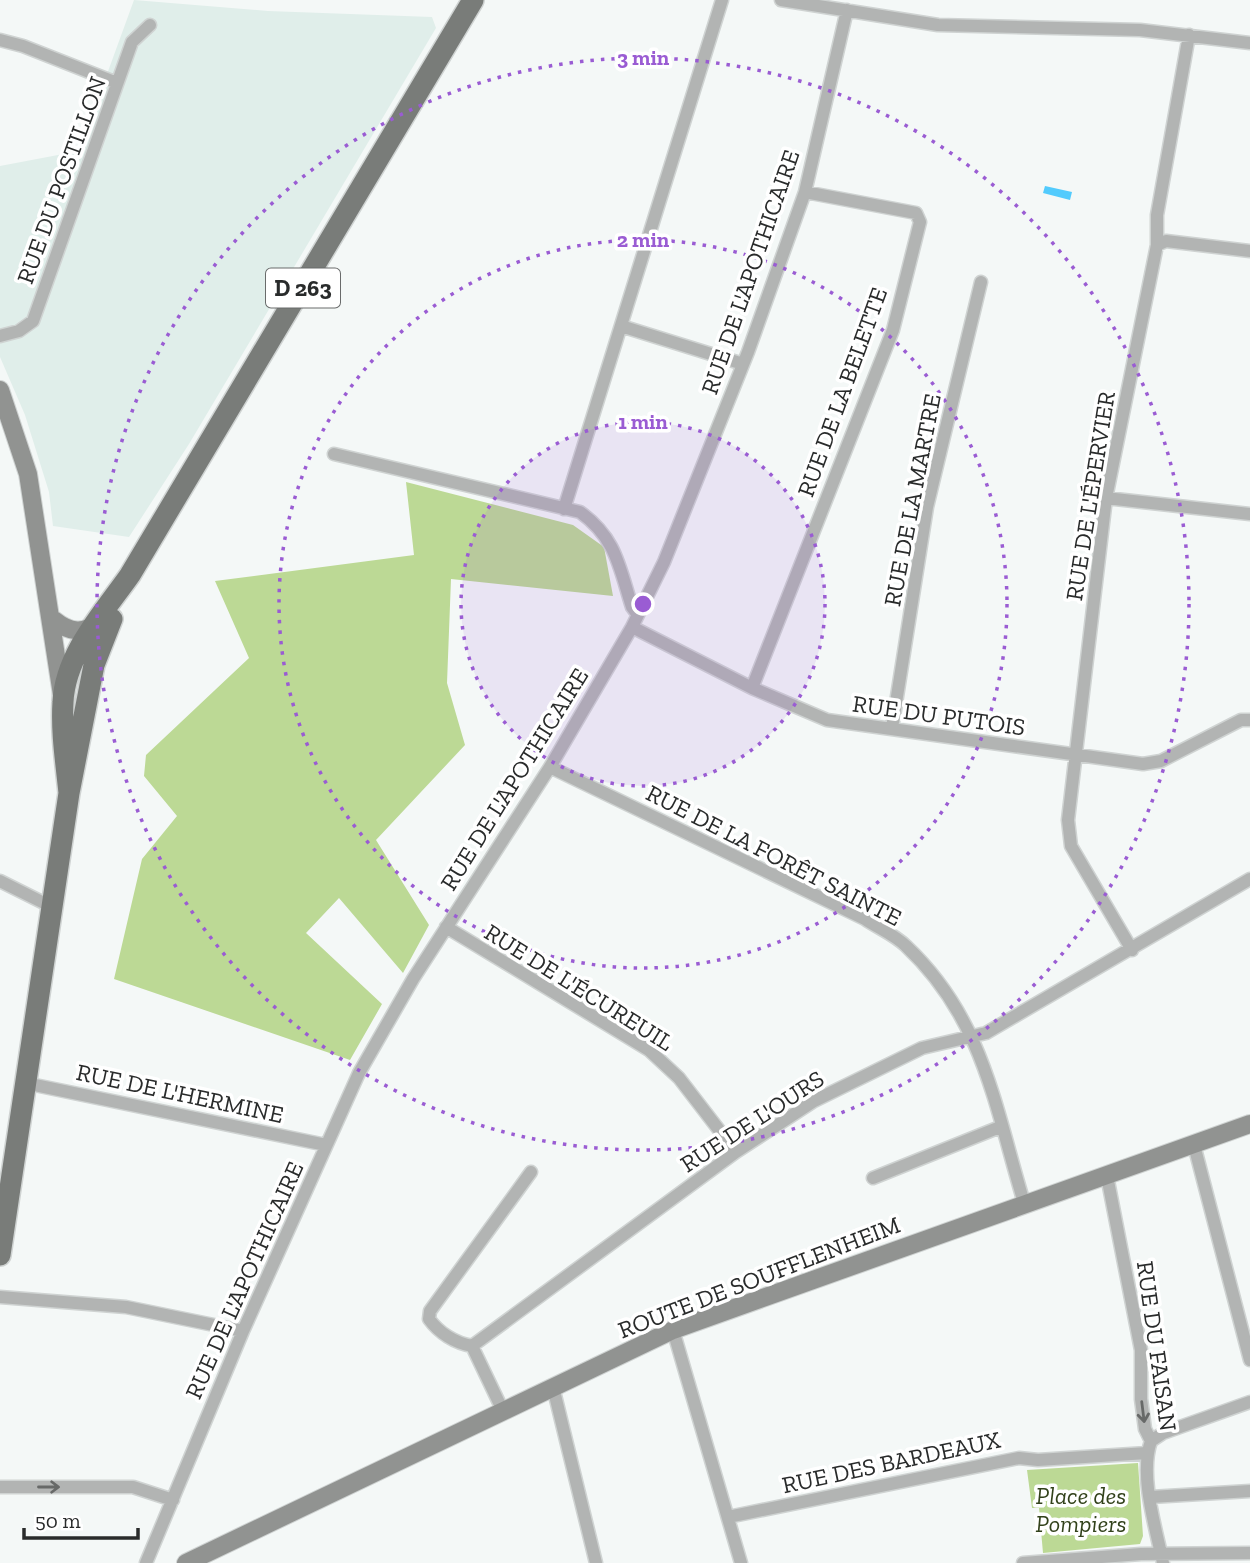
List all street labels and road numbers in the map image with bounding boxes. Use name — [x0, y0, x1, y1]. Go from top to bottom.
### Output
street label: RUE DU POSTILLON — [10, 72, 112, 288]
street label: RUE DE L'APOTHICAIRE — [695, 146, 805, 398]
road number: D 263 — [266, 268, 340, 308]
street label: RUE DE LA BELETTE — [791, 283, 893, 501]
street label: RUE DE L'ÉPERVIER — [1059, 389, 1121, 603]
street label: RUE DE LA MARTRE — [877, 391, 947, 609]
street label: RUE DE L'APOTHICAIRE — [434, 663, 594, 895]
street label: RUE DU PUTOIS — [851, 689, 1027, 741]
street label: RUE DE LA FORÊT SAINTE — [642, 778, 906, 932]
street label: RUE DE L'ÉCUREUIL — [479, 917, 679, 1057]
street label: RUE DE L'HERMINE — [74, 1057, 286, 1129]
street label: RUE DE L'OURS — [675, 1064, 829, 1178]
street label: RUE DE L'APOTHICAIRE — [179, 1157, 309, 1403]
street label: ROUTE DE SOUFFLENHEIM — [614, 1210, 904, 1344]
street label: RUE DU FAISAN — [1131, 1259, 1183, 1433]
street label: RUE DES BARDEAUX — [779, 1425, 1003, 1499]

